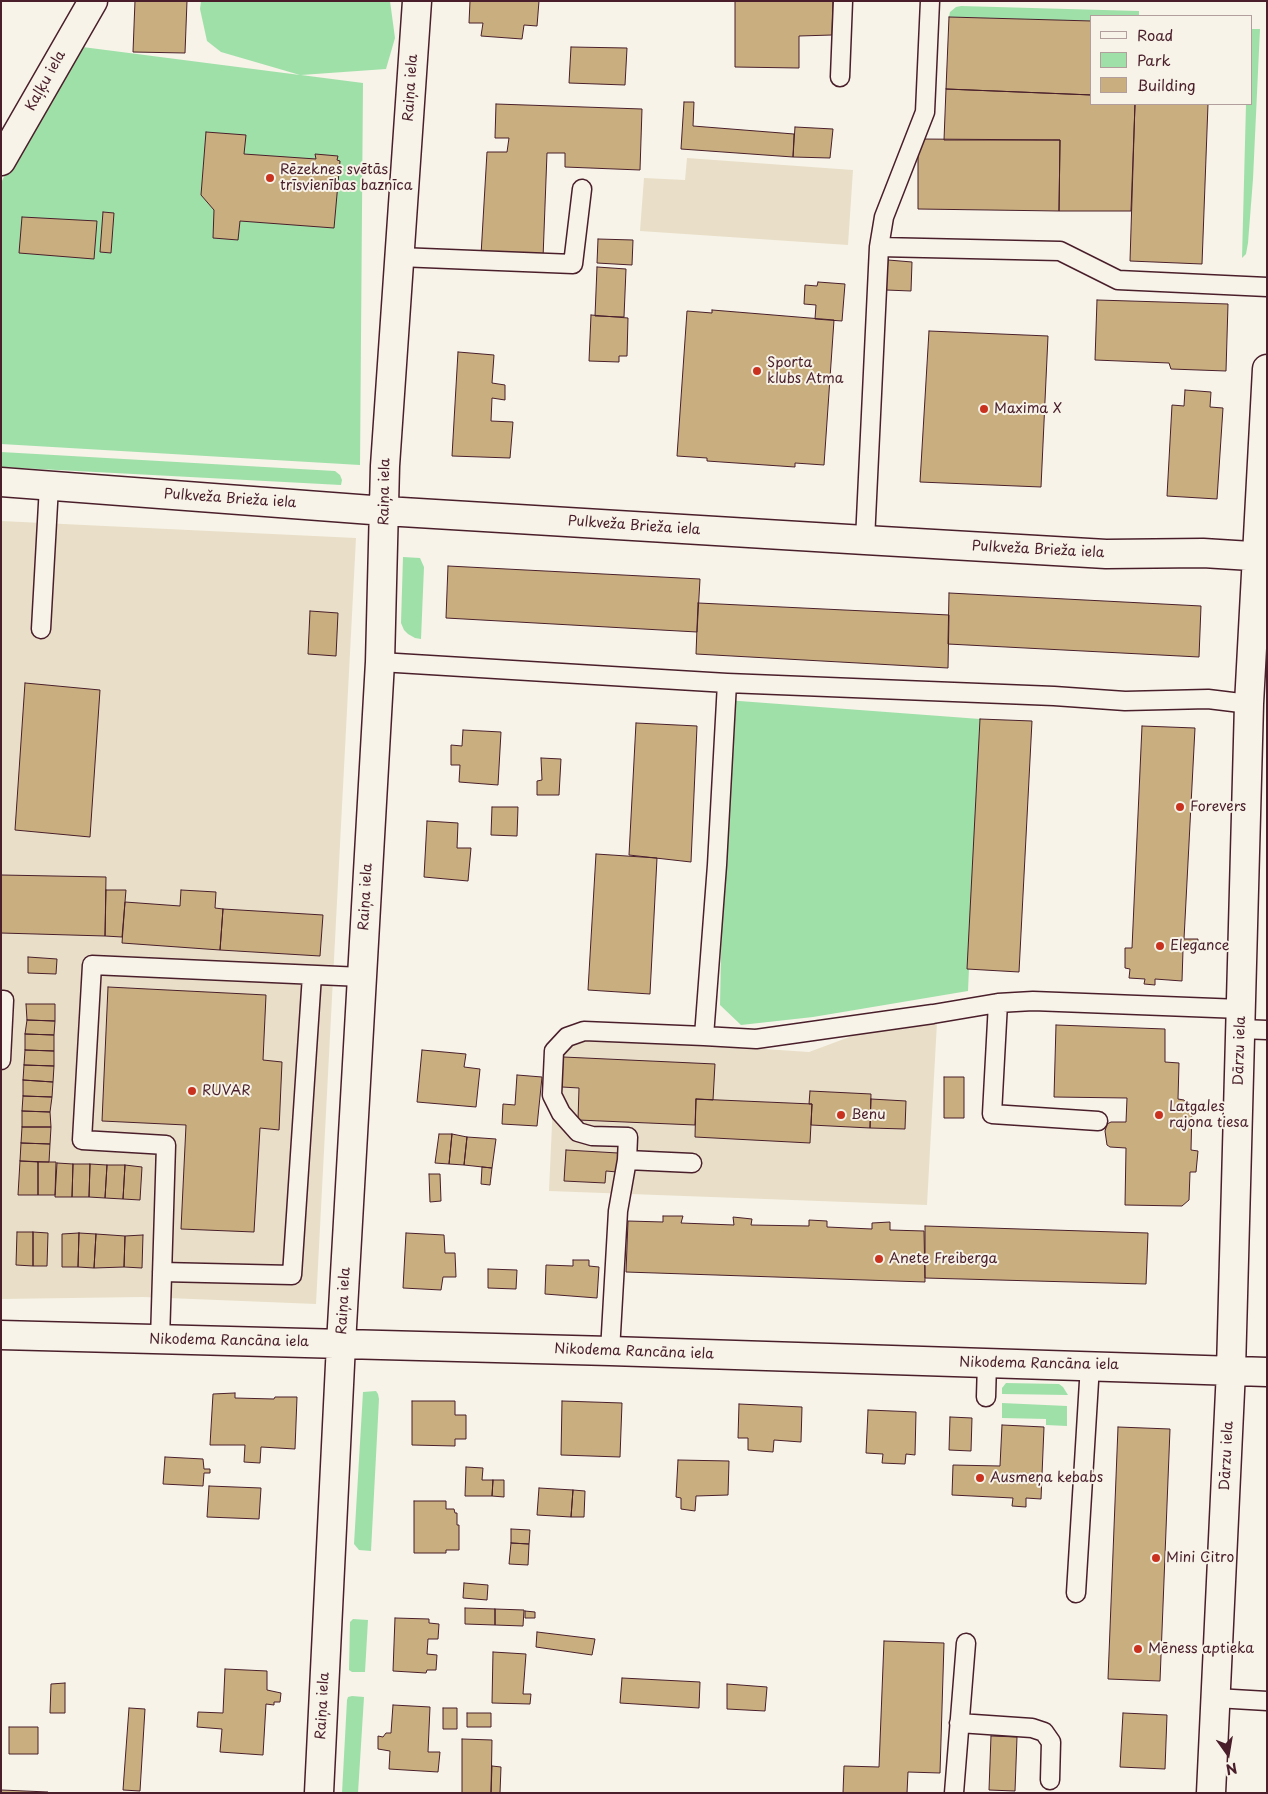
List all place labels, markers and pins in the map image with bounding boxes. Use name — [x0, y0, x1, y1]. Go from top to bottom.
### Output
place label: Rēzeknes svētās trīsvienības baznīca — [280, 162, 412, 194]
marker: Rēzeknes svētās trīsvienības baznīca — [264, 172, 276, 184]
place label: Sporta klubs Atma — [767, 355, 843, 388]
marker: Sporta klubs Atma — [751, 365, 763, 377]
place label: Maxima X — [994, 401, 1062, 417]
marker: Maxima X — [978, 403, 990, 415]
place label: Forevers — [1190, 799, 1246, 815]
marker: Forevers — [1174, 801, 1186, 813]
place label: Elegance — [1170, 938, 1229, 954]
marker: Elegance — [1154, 940, 1166, 952]
place label: RUVAR — [202, 1083, 251, 1099]
marker: RUVAR — [186, 1085, 198, 1097]
place label: Latgales rajona tiesa — [1169, 1099, 1248, 1132]
place label: Benu — [851, 1107, 886, 1123]
marker: Benu — [835, 1109, 847, 1121]
marker: Latgales rajona tiesa — [1153, 1109, 1165, 1121]
place label: Anete Freiberga — [889, 1251, 997, 1267]
marker: Anete Freiberga — [873, 1253, 885, 1265]
place label: Ausmeņa kebabs — [990, 1470, 1103, 1486]
marker: Ausmeņa kebabs — [974, 1472, 986, 1484]
place label: Mini Citro — [1166, 1550, 1234, 1566]
marker: Mini Citro — [1150, 1552, 1162, 1564]
place label: Mēness aptieka — [1148, 1641, 1254, 1657]
marker: Mēness aptieka — [1132, 1643, 1144, 1655]

